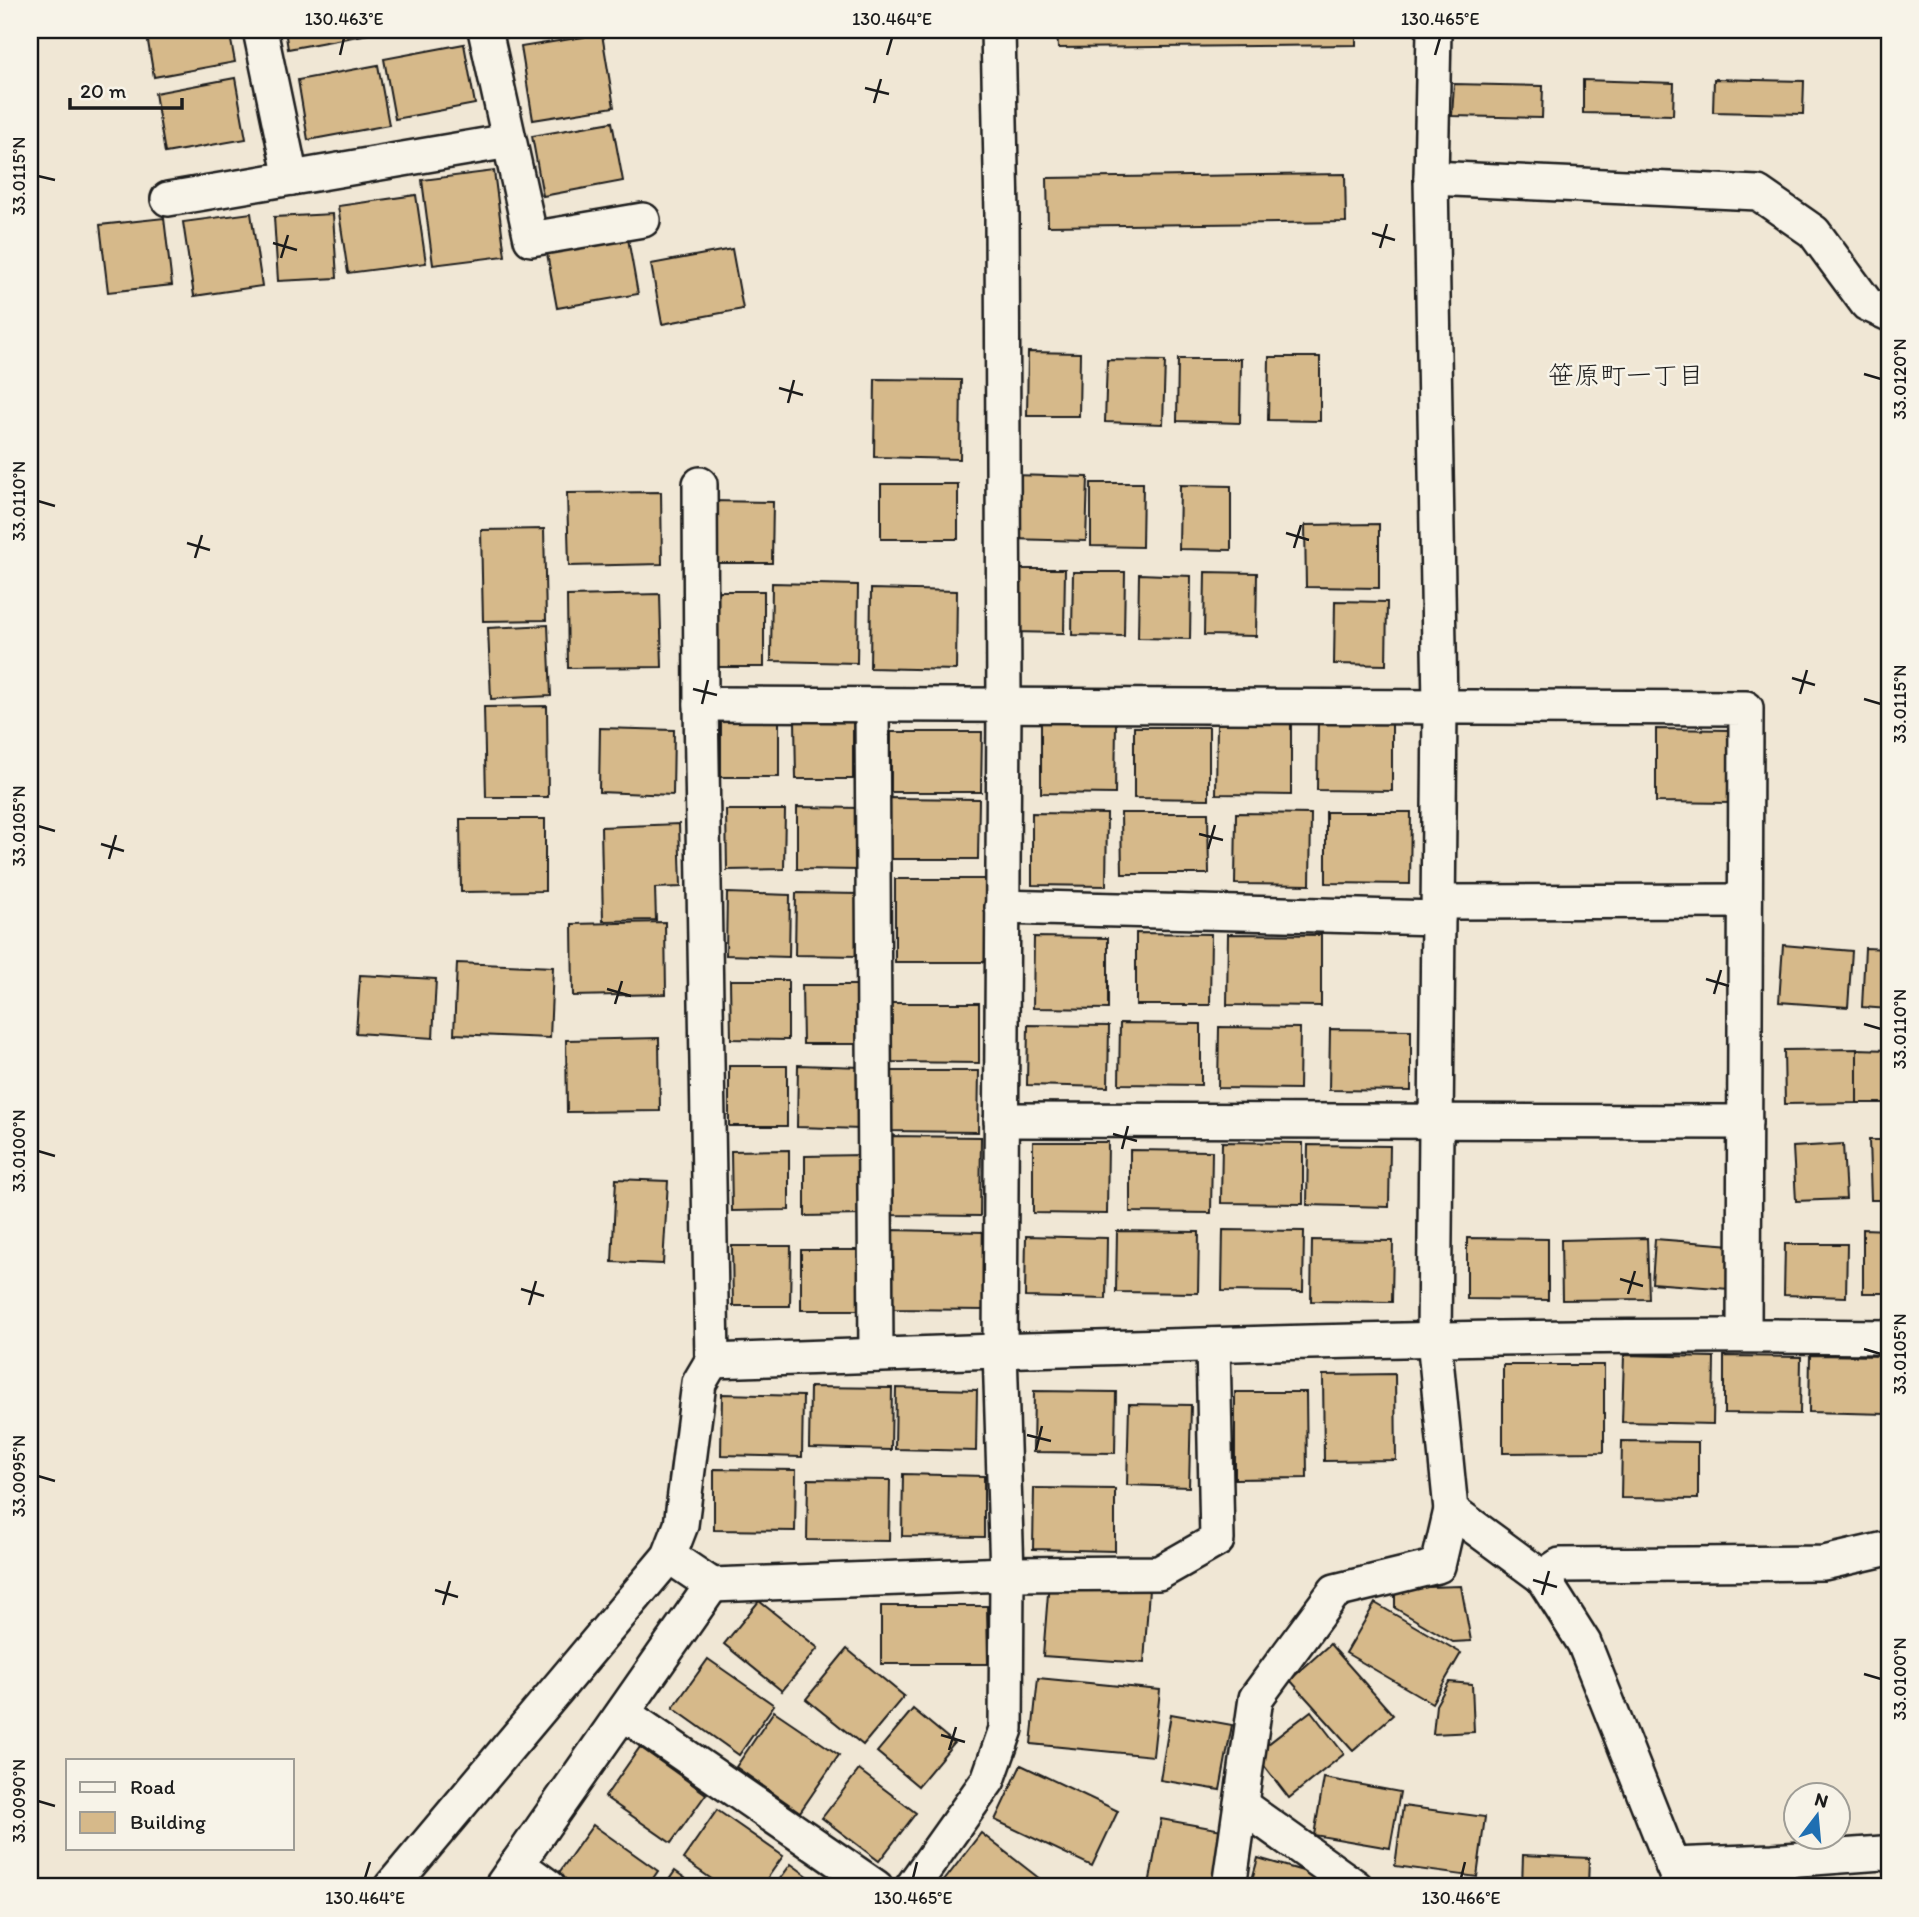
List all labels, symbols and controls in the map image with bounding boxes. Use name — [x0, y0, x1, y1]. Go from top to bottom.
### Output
text: 130.463°E — [304, 8, 384, 30]
text: 130.464°E — [852, 8, 932, 30]
text: 130.465°E — [1401, 8, 1479, 30]
scale bar — [70, 66, 182, 110]
text: 20 m — [80, 78, 127, 103]
text: 33.0115°N — [8, 137, 30, 215]
text: 33.0120°N — [1889, 338, 1911, 420]
district label: 笹原町一丁目 — [1548, 359, 1704, 391]
text: 33.0110°N — [8, 461, 30, 541]
text: 33.0115°N — [1889, 665, 1911, 743]
text: 33.0105°N — [8, 785, 30, 867]
text: 33.0110°N — [1889, 989, 1911, 1069]
text: 33.0100°N — [8, 1109, 30, 1193]
text: 33.0105°N — [1889, 1313, 1911, 1395]
text: 33.0095°N — [8, 1435, 30, 1517]
text: 33.0100°N — [1889, 1637, 1911, 1721]
text: 33.0090°N — [8, 1759, 30, 1843]
legend — [66, 1759, 294, 1850]
text: Road — [130, 1774, 176, 1799]
north arrow — [1783, 1780, 1853, 1850]
text: N — [1812, 1787, 1831, 1813]
text: Building — [130, 1809, 206, 1834]
text: 130.464°E — [325, 1887, 405, 1909]
text: 130.465°E — [874, 1887, 952, 1909]
text: 130.466°E — [1422, 1887, 1500, 1909]

